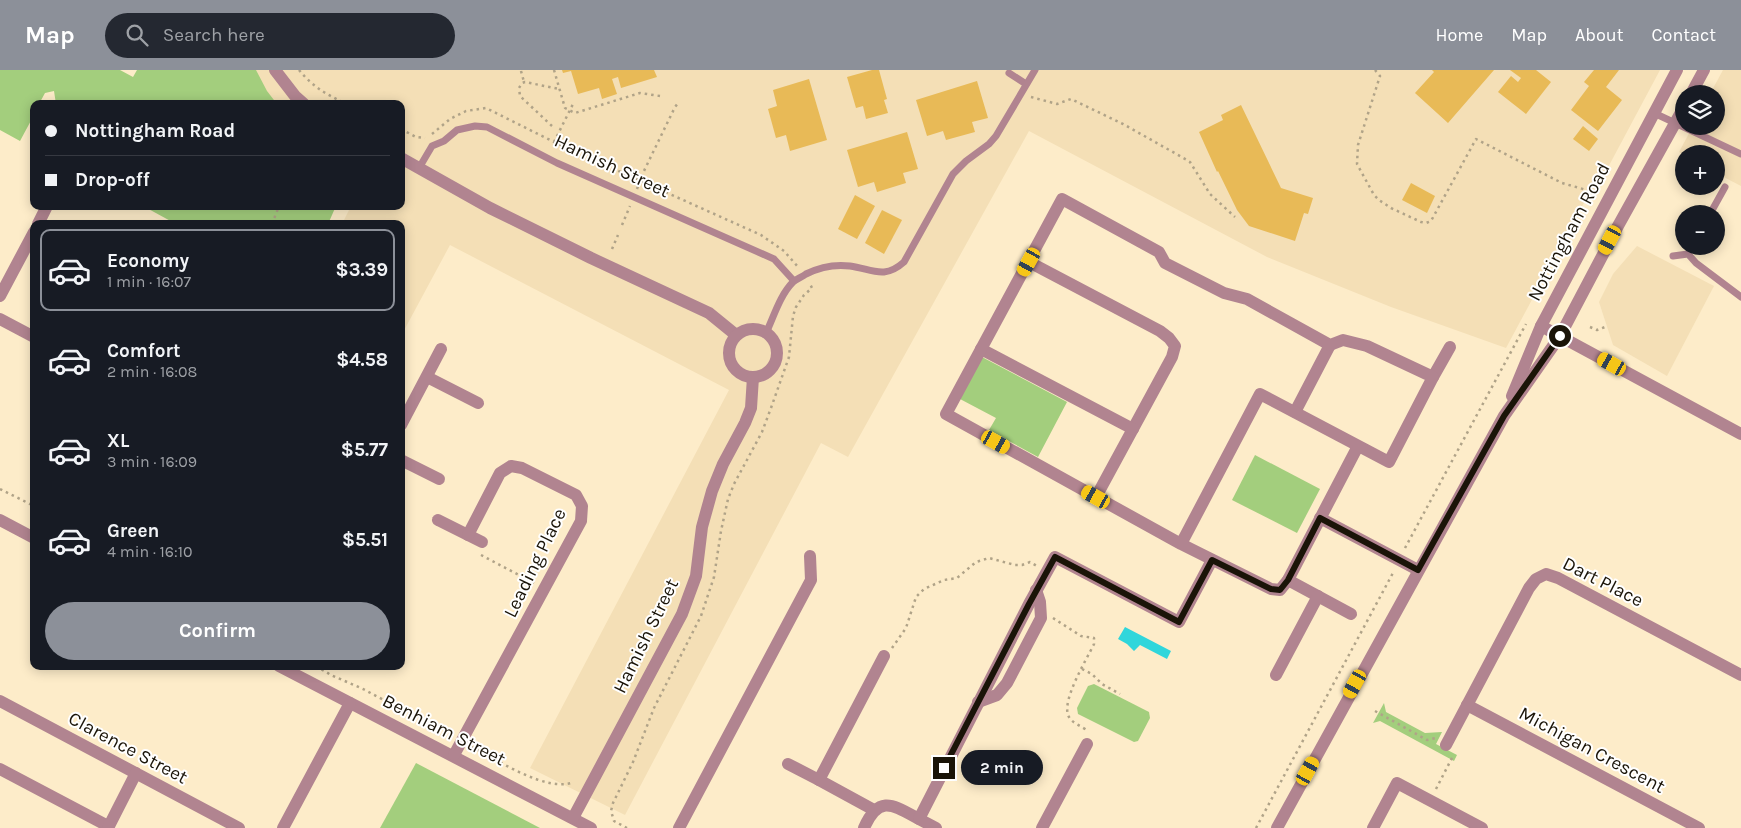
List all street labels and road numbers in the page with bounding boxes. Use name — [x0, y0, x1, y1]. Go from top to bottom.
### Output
street label: Hamish Street — [551, 130, 673, 202]
street label: Nottingham Road — [1523, 159, 1615, 305]
street label: Leading Place — [499, 505, 571, 621]
street label: Dart Place — [1559, 552, 1647, 612]
street label: Hamish Street — [609, 575, 683, 697]
street label: Benhiam Street — [379, 690, 509, 770]
street label: Michigan Crescent — [1515, 702, 1669, 798]
street label: Clarence Street — [65, 707, 191, 789]

